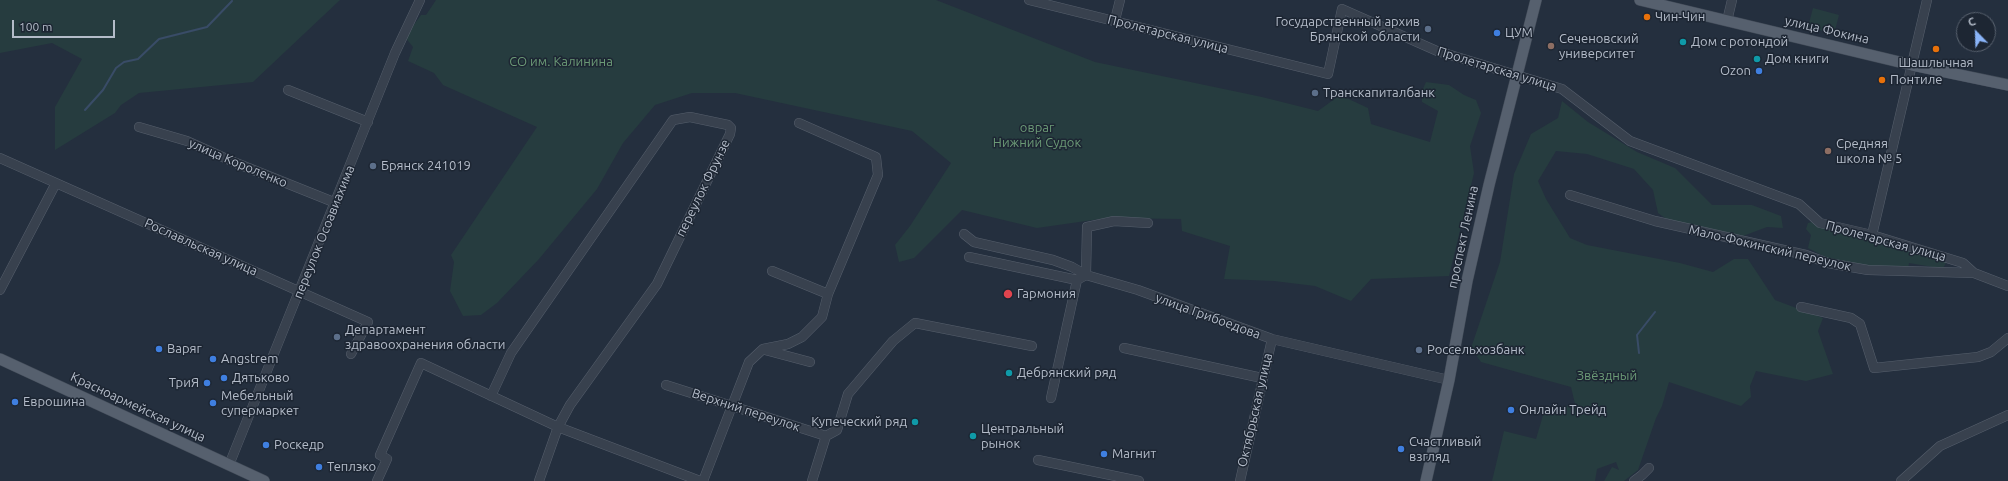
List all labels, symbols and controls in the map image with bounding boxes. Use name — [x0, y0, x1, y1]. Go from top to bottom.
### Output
place label: Чин-Чин — [1655, 9, 1705, 25]
street label: Пролетарская улица — [1106, 11, 1230, 57]
scale bar — [14, 12, 117, 38]
marker: Чин-Чин — [1642, 12, 1652, 22]
north arrow — [1956, 12, 1996, 52]
street label: улица Фокина — [1783, 13, 1871, 47]
place label: Государственный архив Брянской области — [1276, 14, 1420, 45]
text: С — [1966, 15, 1977, 29]
text: 100 m — [19, 20, 52, 33]
marker: Государственный архив Брянской области — [1423, 24, 1433, 34]
place label: ЦУМ — [1505, 25, 1533, 41]
marker: ЦУМ — [1492, 28, 1502, 38]
place label: Сеченовский университет — [1559, 31, 1639, 62]
place label: Дом с ротондой — [1691, 34, 1788, 50]
marker: Дом с ротондой — [1678, 37, 1688, 47]
marker: Сеченовский университет — [1546, 41, 1556, 51]
street label: Пролетарская улица — [1435, 43, 1559, 95]
marker: Шашлычная — [1931, 44, 1941, 54]
place label: Дом книги — [1765, 51, 1829, 67]
park label: СО им. Калинина — [509, 54, 613, 70]
marker: Дом книги — [1752, 54, 1762, 64]
place label: Шашлычная — [1898, 55, 1974, 71]
place label: Ozon — [1720, 63, 1751, 79]
marker: Ozon — [1754, 66, 1764, 76]
place label: Понтиле — [1890, 72, 1942, 88]
marker: Понтиле — [1877, 75, 1887, 85]
place label: Транскапиталбанк — [1323, 85, 1435, 101]
marker: Транскапиталбанк — [1310, 88, 1320, 98]
park label: овраг Нижний Судок — [993, 120, 1081, 151]
street label: улица Короленко — [186, 135, 290, 191]
place label: Средняя школа № 5 — [1836, 136, 1902, 167]
street label: переулок Фрунзе — [673, 137, 733, 239]
marker: Средняя школа № 5 — [1823, 146, 1833, 156]
place label: Брянск 241019 — [381, 158, 471, 174]
marker: Брянск 241019 — [368, 161, 378, 171]
street label: переулок Осоавиахима — [290, 163, 358, 301]
street label: проспект Ленина — [1445, 184, 1481, 290]
street label: Рославльская улица — [142, 215, 260, 279]
street label: Пролетарская улица — [1824, 217, 1948, 265]
street label: Мало-Фокинский переулок — [1687, 222, 1853, 274]
place label: Гармония — [1017, 286, 1076, 302]
marker: Гармония — [1002, 288, 1014, 300]
street label: улица Грибоедова — [1153, 290, 1263, 342]
place label: Департамент здравоохранения области — [345, 322, 505, 353]
marker: Департамент здравоохранения области — [332, 332, 342, 342]
place label: Варяг — [167, 341, 202, 357]
place label: Россельхозбанк — [1427, 342, 1525, 358]
marker: Варяг — [154, 344, 164, 354]
marker: Россельхозбанк — [1414, 345, 1424, 355]
place label: Angstrem — [221, 351, 278, 367]
street label: Октябрьская улица — [1234, 351, 1276, 469]
marker: Angstrem — [208, 354, 218, 364]
place label: Дебрянский ряд — [1017, 365, 1116, 381]
marker: Дебрянский ряд — [1004, 368, 1014, 378]
park label: Звёздный — [1577, 368, 1637, 384]
street label: Красноармейская улица — [68, 369, 208, 445]
place label: Дятьково — [232, 370, 290, 386]
marker: Дятьково — [219, 373, 229, 383]
place label: ТриЯ — [169, 375, 199, 391]
marker: ТриЯ — [202, 378, 212, 388]
street label: Верхний переулок — [690, 385, 802, 435]
place label: Мебельный супермаркет — [221, 388, 299, 419]
place label: Еврошина — [23, 394, 85, 410]
marker: Еврошина — [10, 397, 20, 407]
marker: Мебельный супермаркет — [208, 398, 218, 408]
place label: Онлайн Трейд — [1519, 402, 1606, 418]
marker: Онлайн Трейд — [1506, 405, 1516, 415]
place label: Купеческий ряд — [811, 414, 907, 430]
marker: Купеческий ряд — [910, 417, 920, 427]
place label: Центральный рынок — [981, 421, 1064, 452]
marker: Центральный рынок — [968, 431, 978, 441]
place label: Счастливый взгляд — [1409, 434, 1482, 465]
place label: Роскедр — [274, 437, 324, 453]
marker: Роскедр — [261, 440, 271, 450]
marker: Счастливый взгляд — [1396, 444, 1406, 454]
place label: Магнит — [1112, 446, 1156, 462]
marker: Магнит — [1099, 449, 1109, 459]
place label: Теплэко — [327, 459, 376, 475]
marker: Теплэко — [314, 462, 324, 472]

